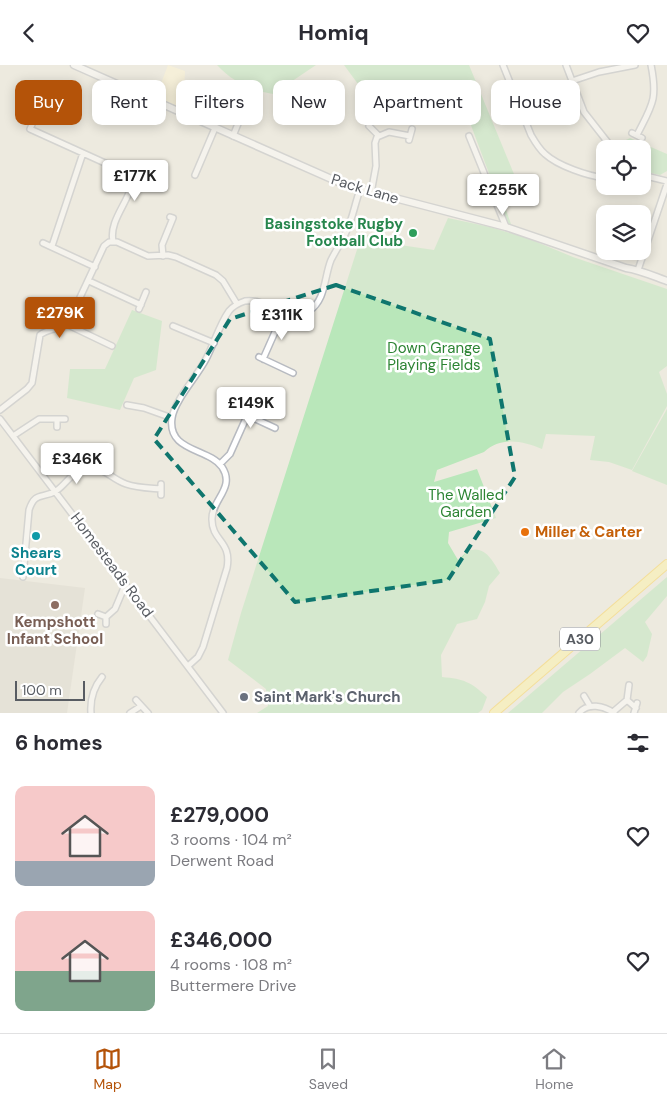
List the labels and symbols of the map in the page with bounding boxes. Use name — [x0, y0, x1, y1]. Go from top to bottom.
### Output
pin: £177K — [100, 159, 170, 202]
street label: Pack Lane — [329, 169, 401, 209]
pin: £255K — [468, 173, 538, 216]
place label: Basingstoke Rugby Football Club — [265, 214, 403, 251]
marker: Basingstoke Rugby Football Club — [407, 227, 419, 239]
pin: £279K — [25, 297, 95, 339]
pin: £311K — [247, 299, 317, 341]
park label: Down Grange Playing Fields — [387, 338, 481, 375]
pin: £149K — [216, 387, 286, 429]
pin: £346K — [42, 443, 112, 485]
park label: The Walled Garden — [428, 485, 504, 522]
street label: Homesteads Road — [66, 509, 158, 621]
place label: Miller & Carter — [535, 522, 642, 542]
marker: Miller & Carter — [519, 526, 531, 538]
marker: Shears Court — [30, 530, 42, 542]
place label: Shears Court — [11, 543, 61, 580]
marker: Kempshott Infant School — [49, 599, 61, 611]
place label: Kempshott Infant School — [7, 612, 103, 649]
road number: A30 — [560, 627, 600, 651]
scale bar — [15, 678, 85, 701]
place label: Saint Mark's Church — [254, 687, 401, 707]
marker: Saint Mark's Church — [238, 691, 250, 703]

